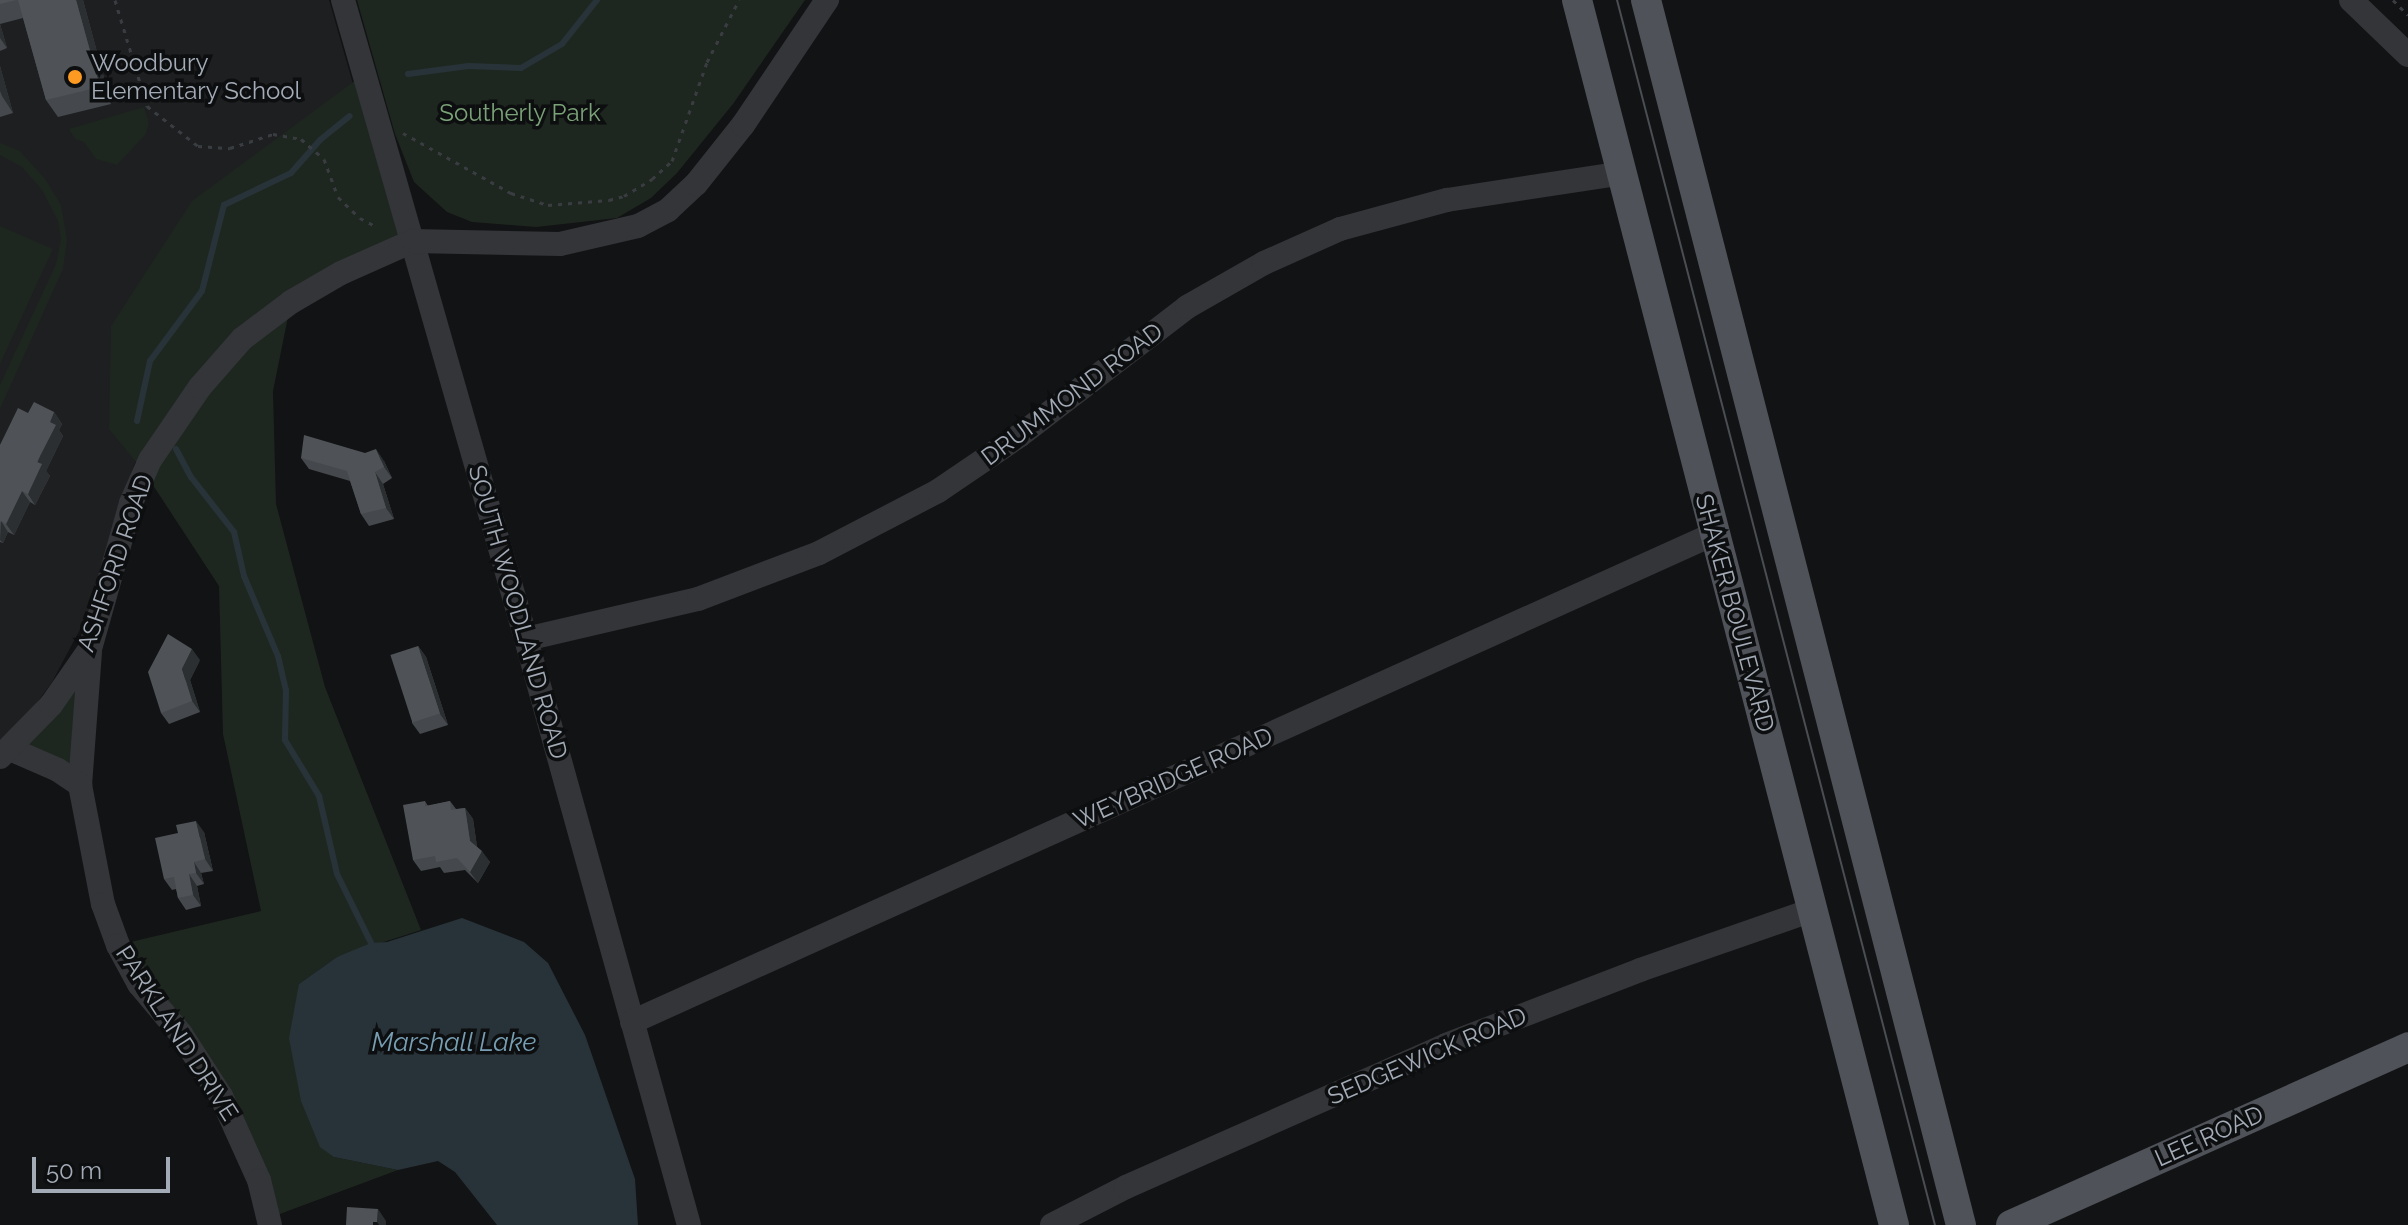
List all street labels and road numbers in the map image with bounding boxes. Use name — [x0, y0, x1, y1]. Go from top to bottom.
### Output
street label: DRUMMOND ROAD — [976, 316, 1168, 472]
street label: SOUTH WOODLAND ROAD — [462, 461, 574, 763]
street label: ASHFORD ROAD — [71, 471, 159, 655]
street label: SHAKER BOULEVARD — [1689, 491, 1781, 735]
street label: WEYBRIDGE ROAD — [1069, 721, 1277, 835]
street label: PARKLAND DRIVE — [110, 940, 244, 1126]
street label: SEDGEWICK ROAD — [1323, 1001, 1531, 1111]
street label: LEE ROAD — [2150, 1099, 2268, 1173]

